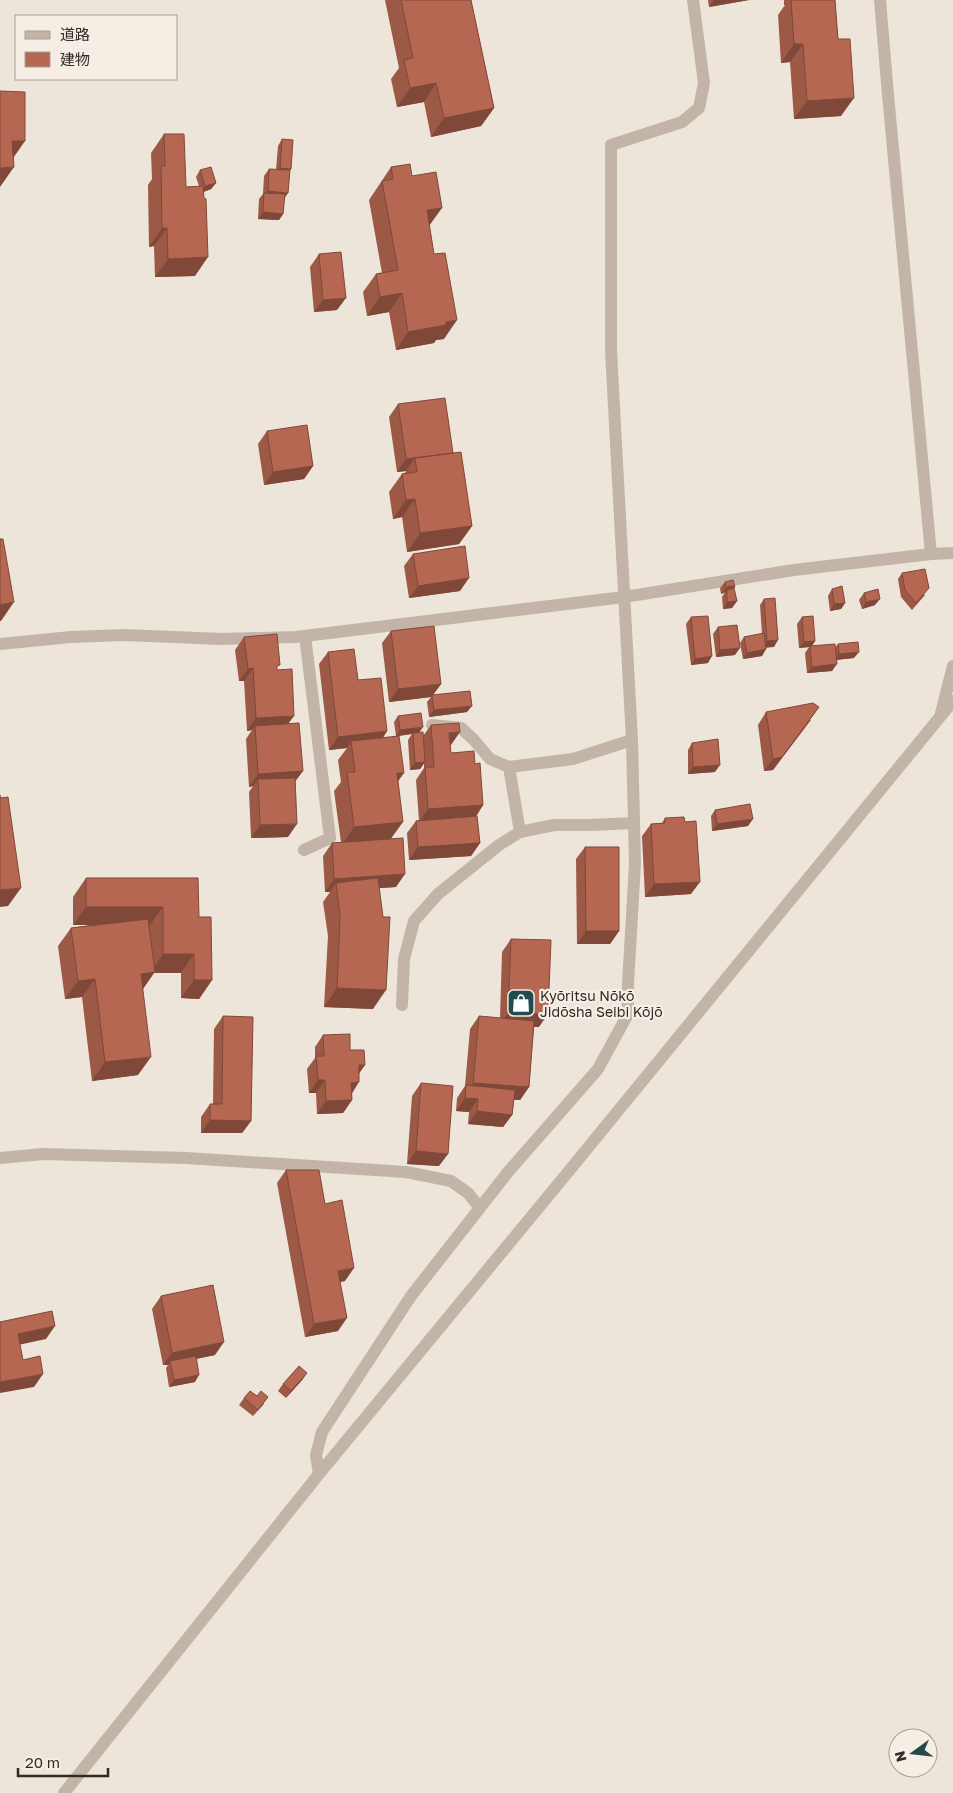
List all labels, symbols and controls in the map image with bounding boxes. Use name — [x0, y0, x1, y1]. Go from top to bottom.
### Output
legend — [15, 15, 178, 80]
text: 道路 — [60, 25, 90, 43]
text: 建物 — [60, 50, 90, 68]
place label: Kyōritsu Nōkō Jidōsha Seibi Kōjō — [540, 987, 663, 1020]
shop icon: Kyōritsu Nōkō Jidōsha Seibi Kōjō — [506, 988, 536, 1018]
north arrow — [888, 1728, 938, 1778]
scale bar — [18, 1746, 108, 1778]
text: N — [890, 1749, 910, 1764]
text: 20 m — [25, 1753, 60, 1771]

